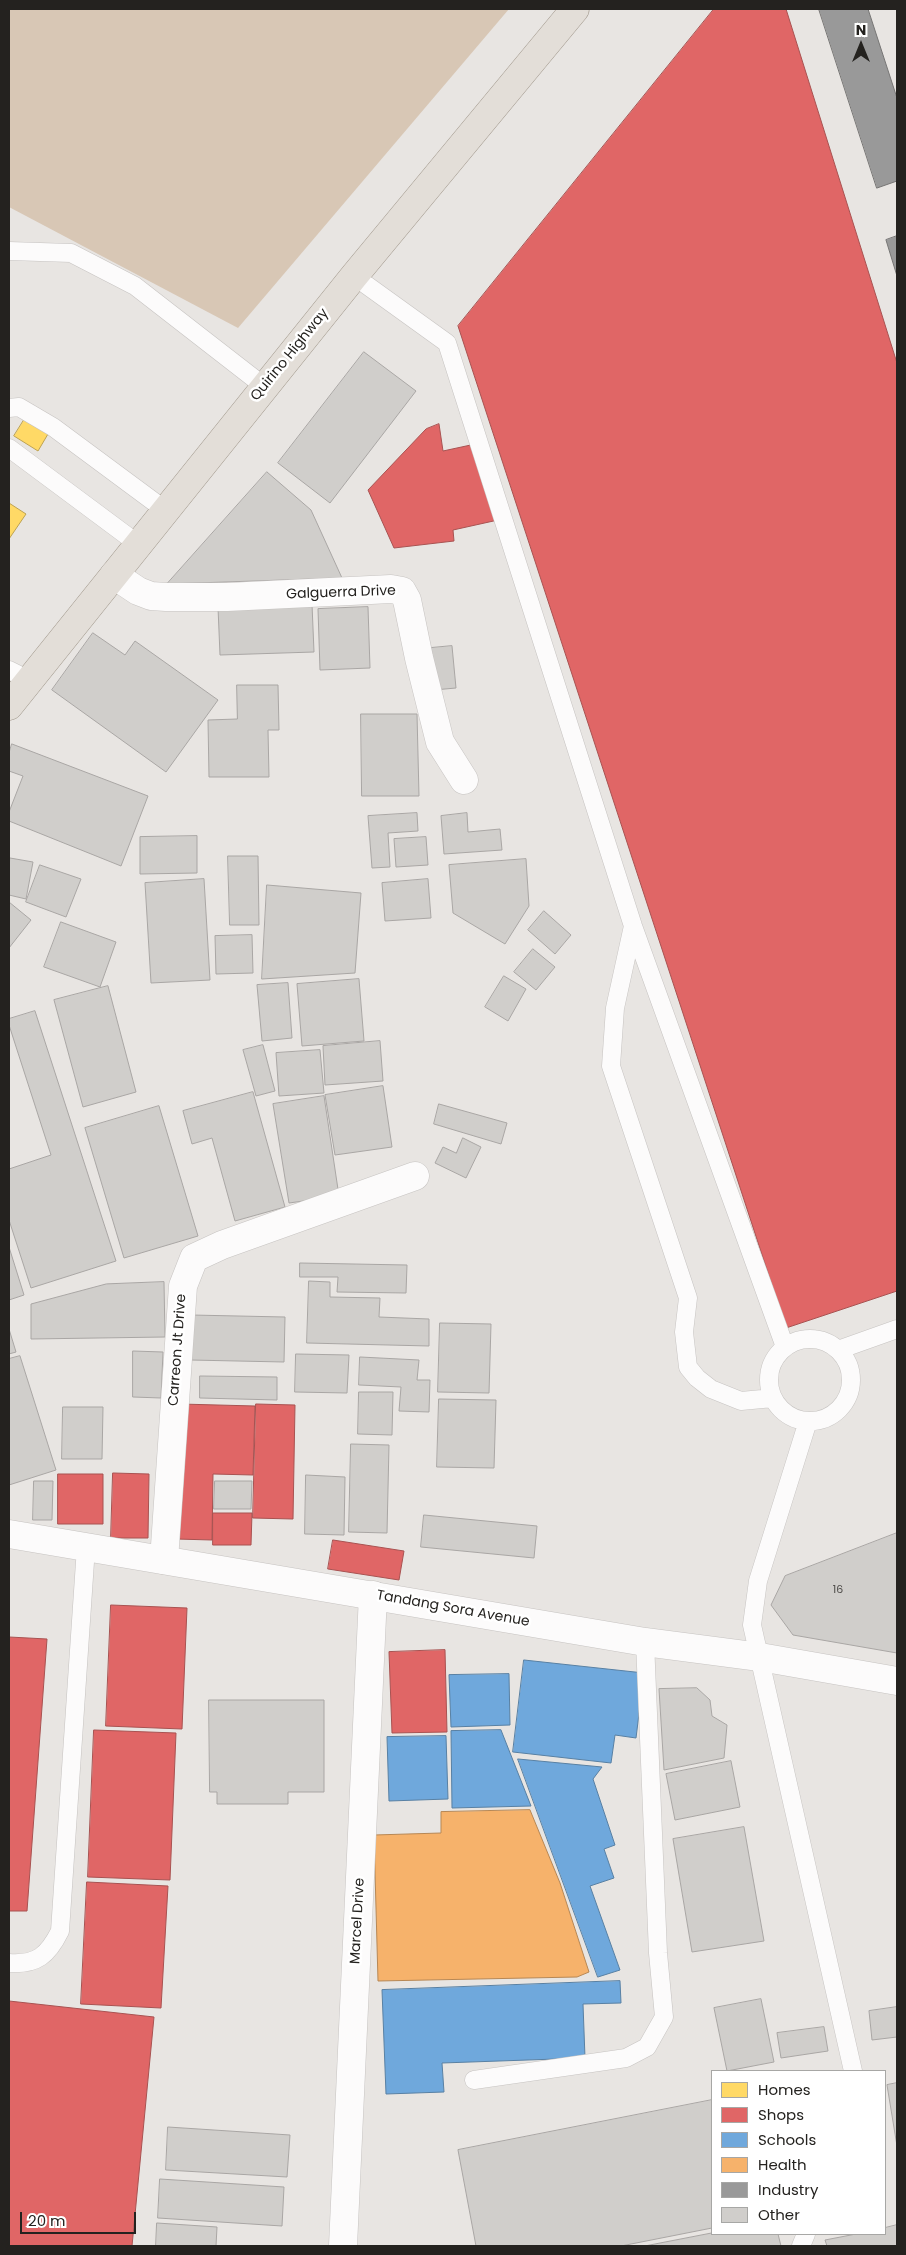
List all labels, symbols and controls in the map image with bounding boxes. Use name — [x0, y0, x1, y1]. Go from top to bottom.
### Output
north arrow — [836, 20, 886, 70]
text: N — [856, 20, 866, 40]
street label: Quirino Highway — [248, 305, 332, 405]
street label: Galguerra Drive — [286, 583, 396, 603]
street label: Carreon Jt Drive — [166, 1293, 190, 1407]
house number: 16 — [833, 1583, 843, 1597]
street label: Tandang Sora Avenue — [375, 1587, 531, 1631]
street label: Marcel Drive — [347, 1878, 369, 1964]
legend — [711, 2070, 886, 2235]
text: Homes — [758, 2079, 811, 2100]
text: Shops — [758, 2104, 804, 2125]
text: Schools — [758, 2129, 816, 2150]
text: Health — [758, 2154, 807, 2175]
text: Industry — [758, 2179, 818, 2200]
scale bar — [22, 2202, 139, 2234]
text: Other — [758, 2204, 800, 2225]
text: 20 m — [28, 2210, 66, 2231]

